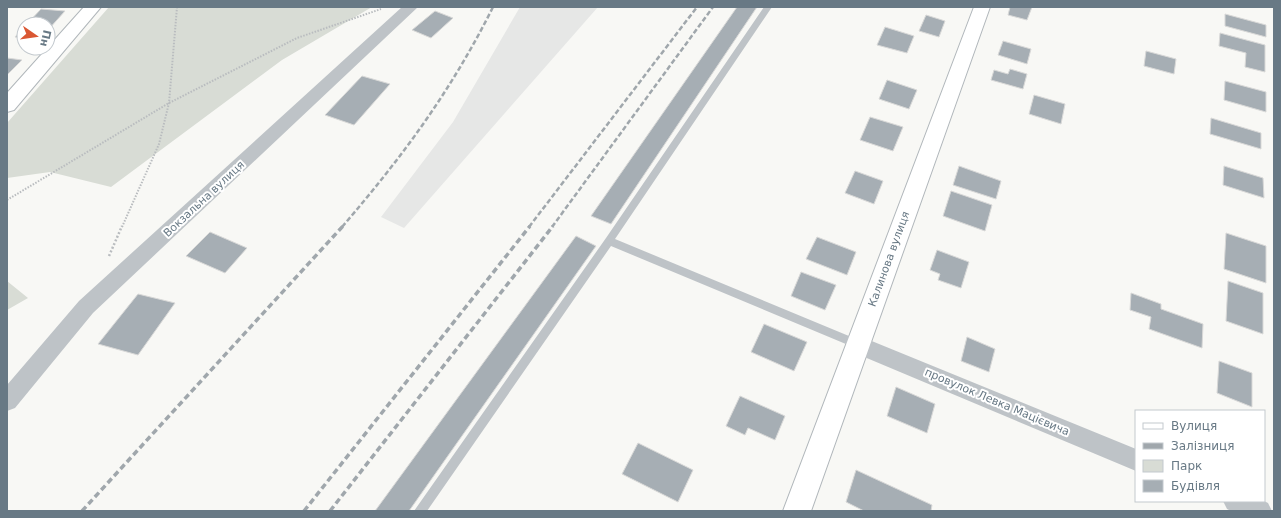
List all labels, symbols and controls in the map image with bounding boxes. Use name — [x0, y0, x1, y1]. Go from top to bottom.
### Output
north arrow — [16, 16, 56, 56]
text: Пн — [37, 28, 53, 48]
street label: Вокзальна вулиця — [161, 158, 247, 240]
street label: Калинова вулиця — [866, 209, 912, 309]
street label: провулок Левка Мацієвича — [923, 366, 1071, 438]
legend — [1135, 410, 1265, 502]
text: Вулиця — [1171, 419, 1217, 433]
text: Залізниця — [1171, 439, 1234, 453]
text: Парк — [1171, 459, 1202, 473]
text: Будівля — [1171, 479, 1220, 493]

